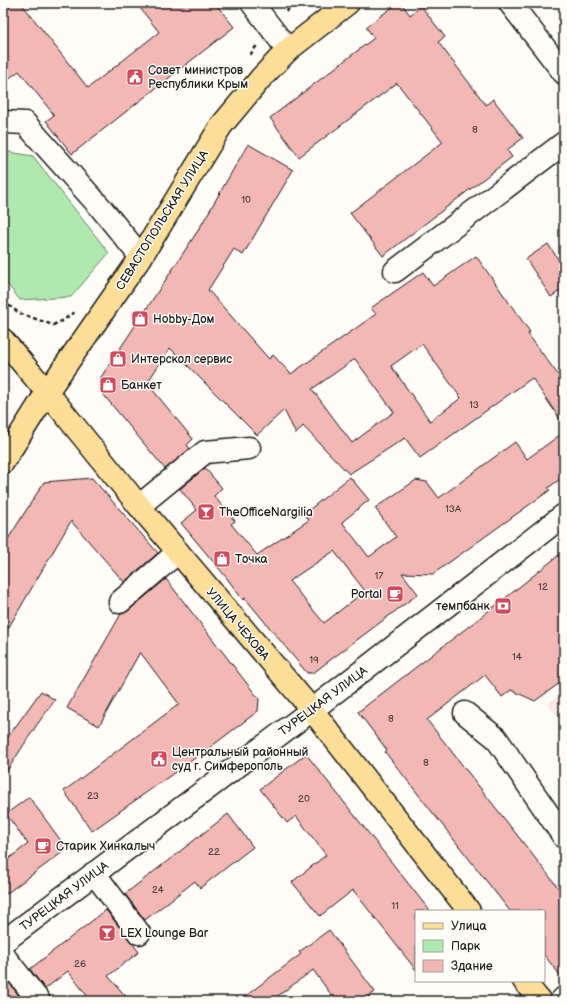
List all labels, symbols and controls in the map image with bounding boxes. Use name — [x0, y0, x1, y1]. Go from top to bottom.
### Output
place label: Совет министров Республики Крым — [148, 63, 248, 92]
public building icon: Совет министров Республики Крым — [125, 67, 145, 87]
house number: 8 — [472, 124, 478, 136]
street label: СЕВАСТОПОЛЬСКАЯ УЛИЦА — [113, 147, 212, 293]
house number: 10 — [241, 194, 251, 206]
shop icon: Hobby-Дом — [130, 309, 150, 329]
place label: Hobby-Дом — [153, 312, 215, 327]
shop icon: Интерскол сервис — [108, 349, 128, 369]
place label: Интерскол сервис — [131, 352, 232, 367]
shop icon: Банкет — [98, 375, 118, 395]
place label: Банкет — [121, 378, 162, 393]
house number: 13 — [469, 399, 479, 411]
bar icon: TheOfficeNargilia — [196, 502, 216, 522]
house number: 13А — [445, 503, 462, 515]
place label: TheOfficeNargilia — [219, 505, 313, 520]
shop icon: Точка — [212, 549, 232, 569]
place label: Точка — [235, 552, 268, 567]
house number: 17 — [375, 570, 383, 582]
house number: 12 — [538, 581, 548, 593]
cafe icon: Portal — [385, 584, 405, 604]
street label: УЛИЦА ЧЕХОВА — [203, 585, 273, 664]
place label: Portal — [351, 587, 382, 602]
bank icon: темпбанк — [493, 596, 513, 616]
place label: темпбанк — [436, 599, 491, 614]
house number: 14 — [512, 651, 522, 663]
house number: 19 — [309, 654, 319, 666]
street label: ТУРЕЦКАЯ УЛИЦА — [276, 663, 371, 740]
house number: 8 — [388, 713, 394, 725]
place label: Центральный районный суд г. Симферополь — [172, 745, 309, 774]
public building icon: Центральный районный суд г. Симферополь — [149, 749, 169, 769]
house number: 8 — [423, 757, 429, 769]
house number: 23 — [87, 790, 99, 802]
house number: 20 — [298, 793, 310, 805]
cafe icon: Старик Хинкалыч — [33, 836, 53, 856]
place label: Старик Хинкалыч — [56, 839, 155, 854]
house number: 22 — [208, 846, 220, 858]
street label: ТУРЕЦКАЯ УЛИЦА — [17, 858, 112, 935]
house number: 24 — [152, 884, 164, 896]
house number: 11 — [391, 900, 399, 912]
legend — [415, 910, 545, 982]
text: Улица — [451, 919, 487, 934]
bar icon: LEX Lounge Bar — [97, 923, 117, 943]
place label: LEX Lounge Bar — [120, 926, 209, 941]
text: Парк — [451, 939, 481, 954]
house number: 26 — [74, 958, 86, 970]
text: Здание — [451, 959, 493, 974]

